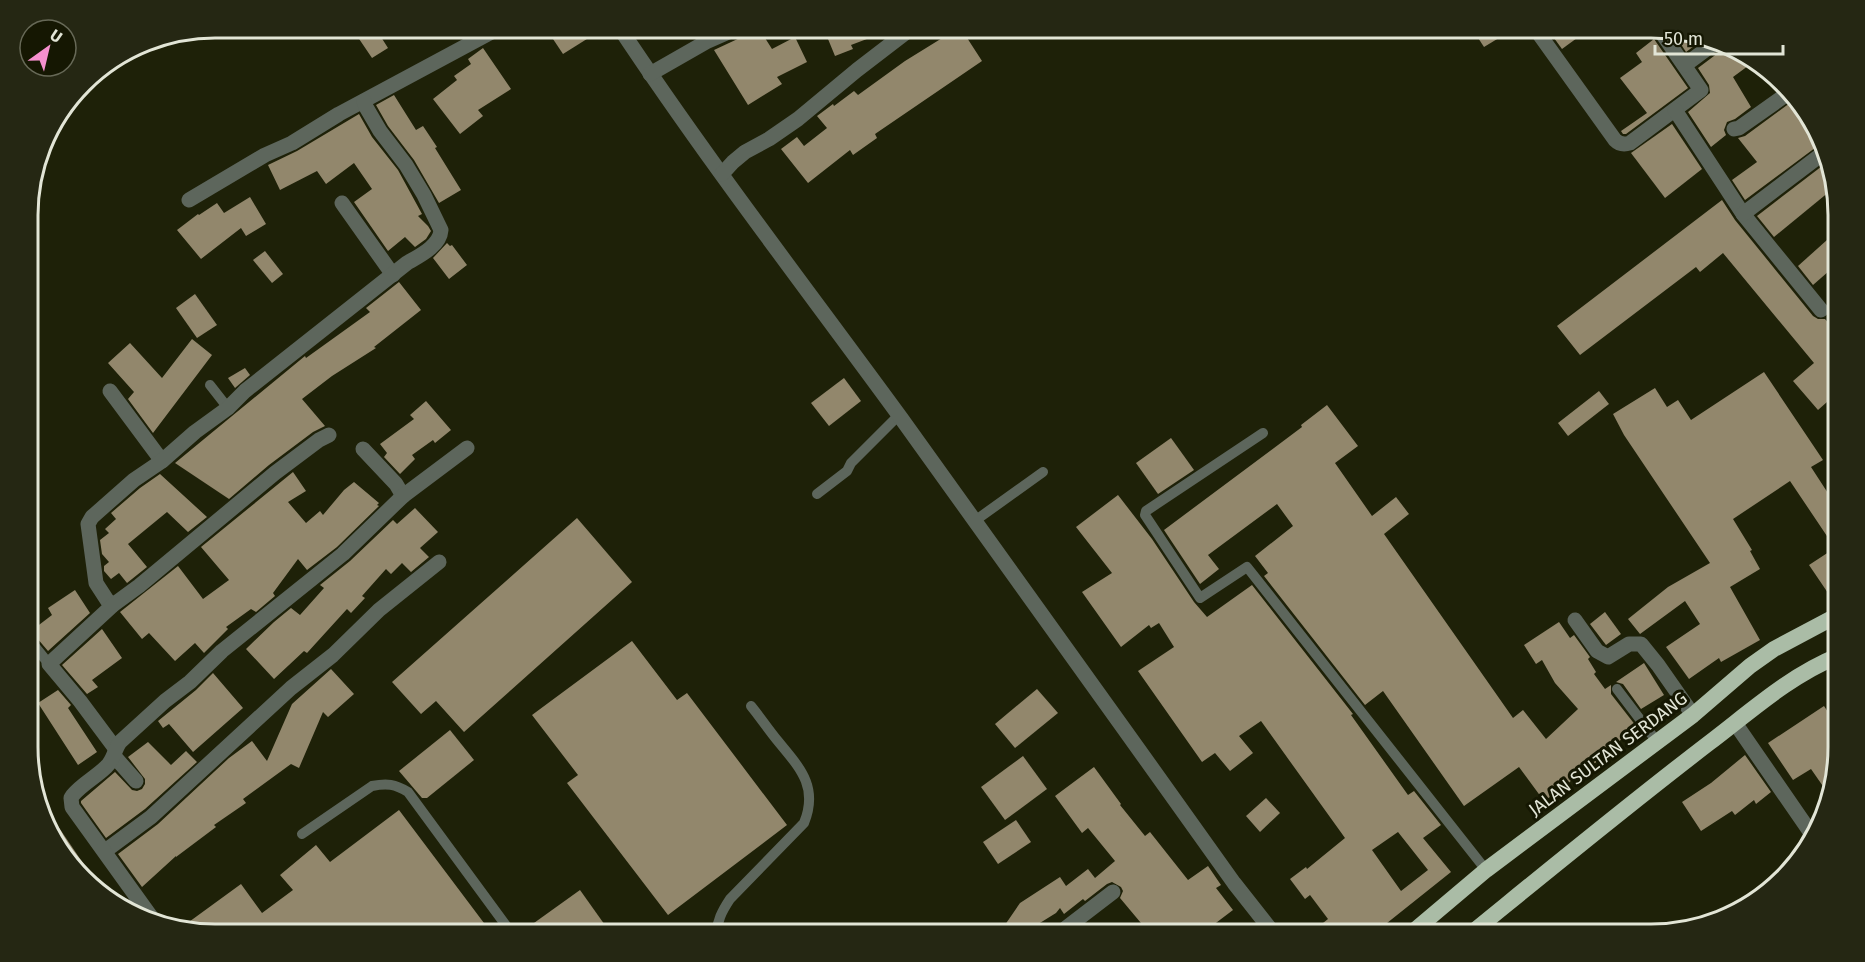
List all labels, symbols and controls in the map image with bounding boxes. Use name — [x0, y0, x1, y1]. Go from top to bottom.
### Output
north arrow — [18, 18, 78, 78]
scale bar — [1655, 18, 1782, 56]
text: U — [46, 25, 66, 47]
text: 50 m — [1664, 28, 1703, 50]
street label: JALAN SULTAN SERDANG — [1524, 687, 1692, 821]

